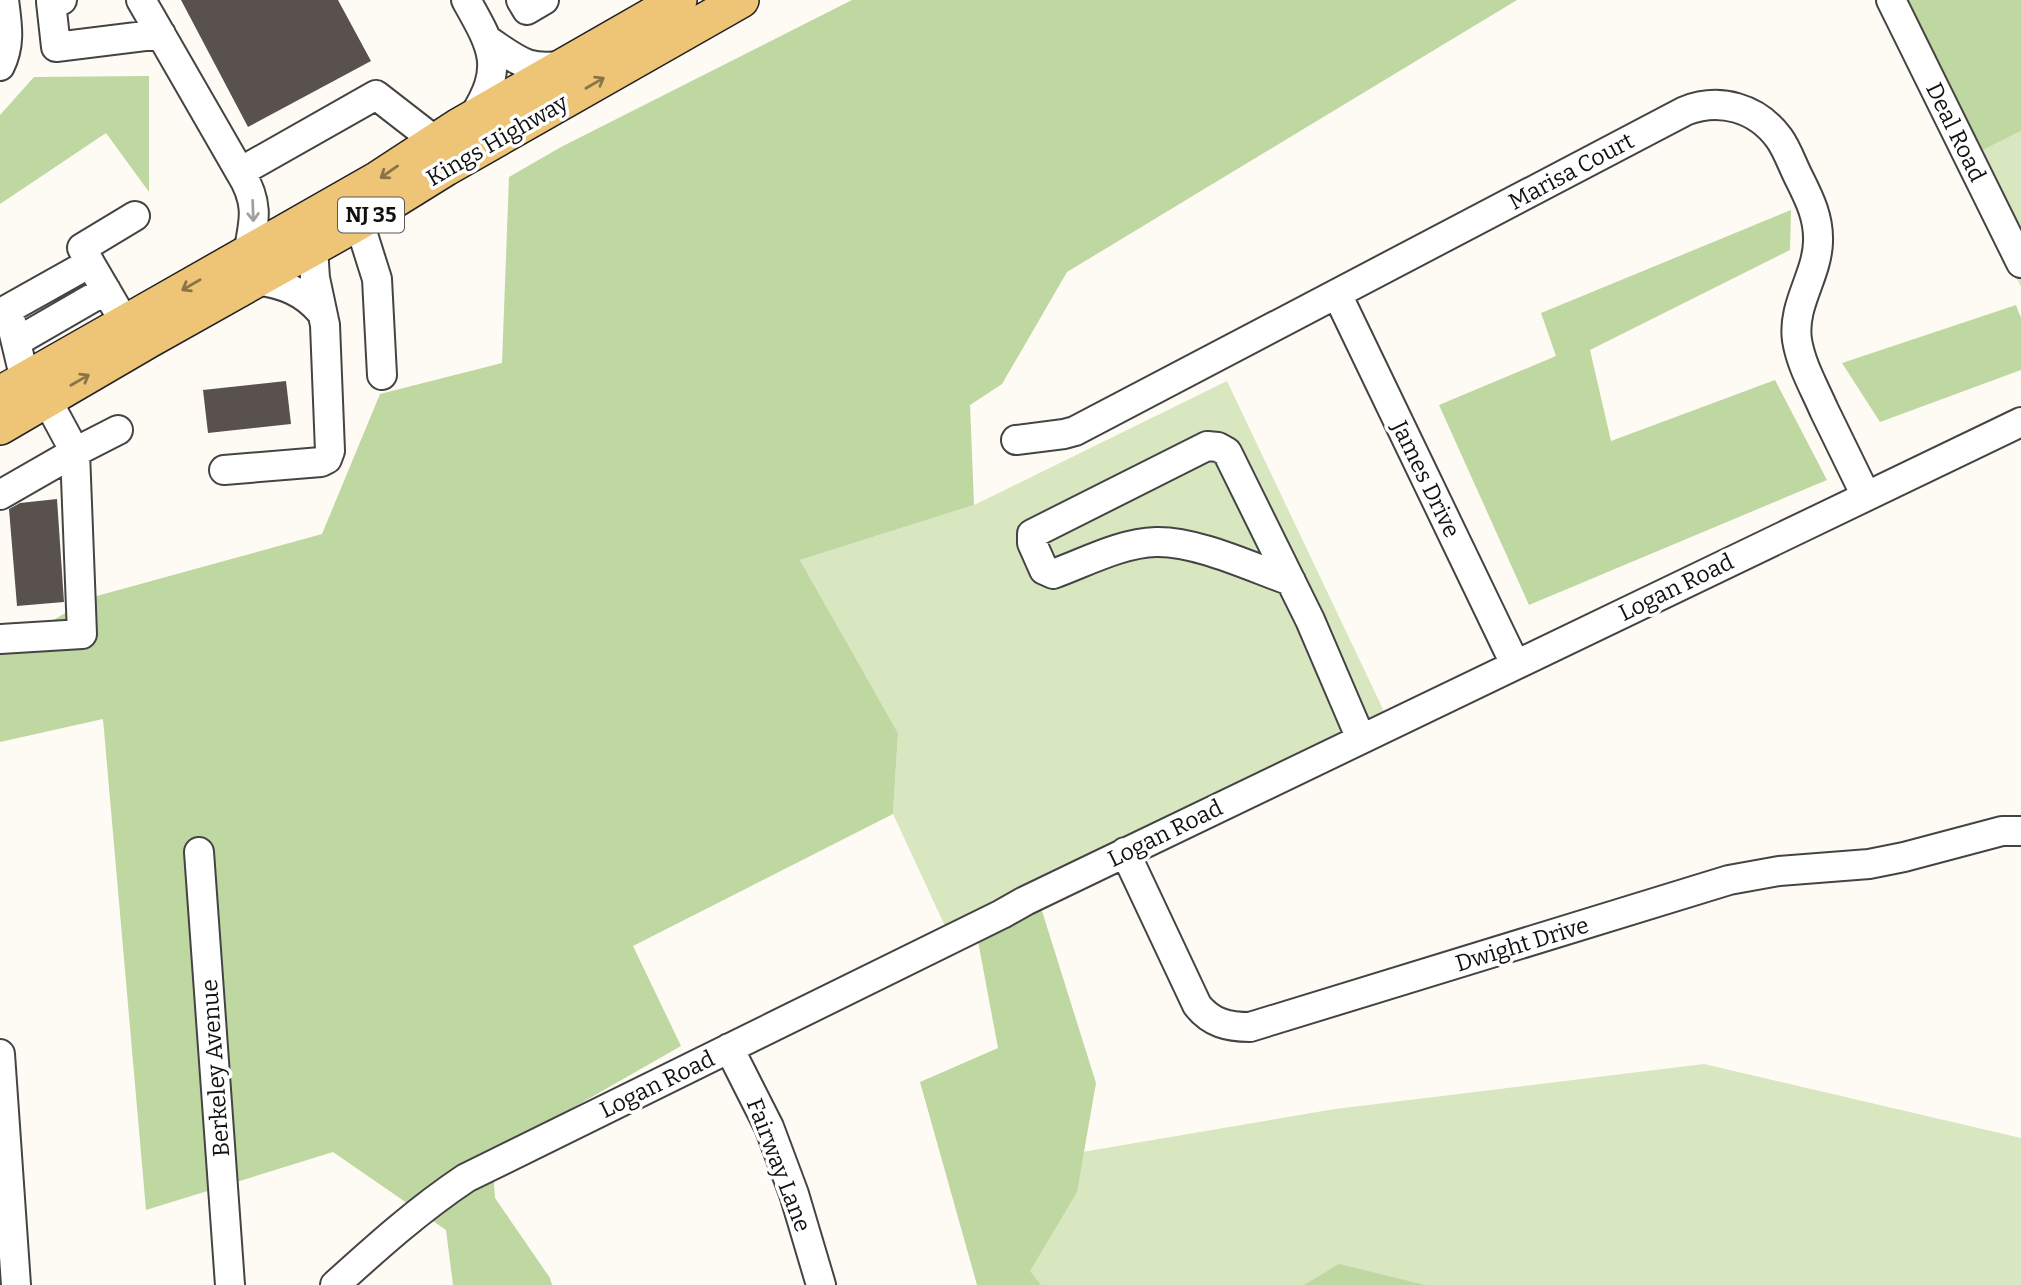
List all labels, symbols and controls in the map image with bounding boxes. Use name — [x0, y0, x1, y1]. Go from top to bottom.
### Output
one-way arrow — [585, 76, 605, 90]
street label: Deal Road — [1920, 78, 1992, 186]
street label: Kings Highway — [421, 88, 574, 192]
street label: Marisa Court — [1504, 126, 1638, 216]
one-way arrow — [380, 165, 399, 179]
road number: NJ 35 — [338, 198, 404, 232]
one-way arrow — [247, 199, 260, 222]
one-way arrow — [182, 278, 202, 292]
one-way arrow — [69, 373, 90, 386]
street label: James Drive — [1385, 415, 1466, 542]
street label: Logan Road — [1614, 547, 1738, 627]
street label: Logan Road — [1103, 793, 1227, 873]
street label: Dwight Drive — [1452, 910, 1592, 978]
street label: Berkeley Avenue — [195, 978, 235, 1158]
street label: Logan Road — [595, 1044, 719, 1124]
street label: Fairway Lane — [741, 1094, 817, 1236]

